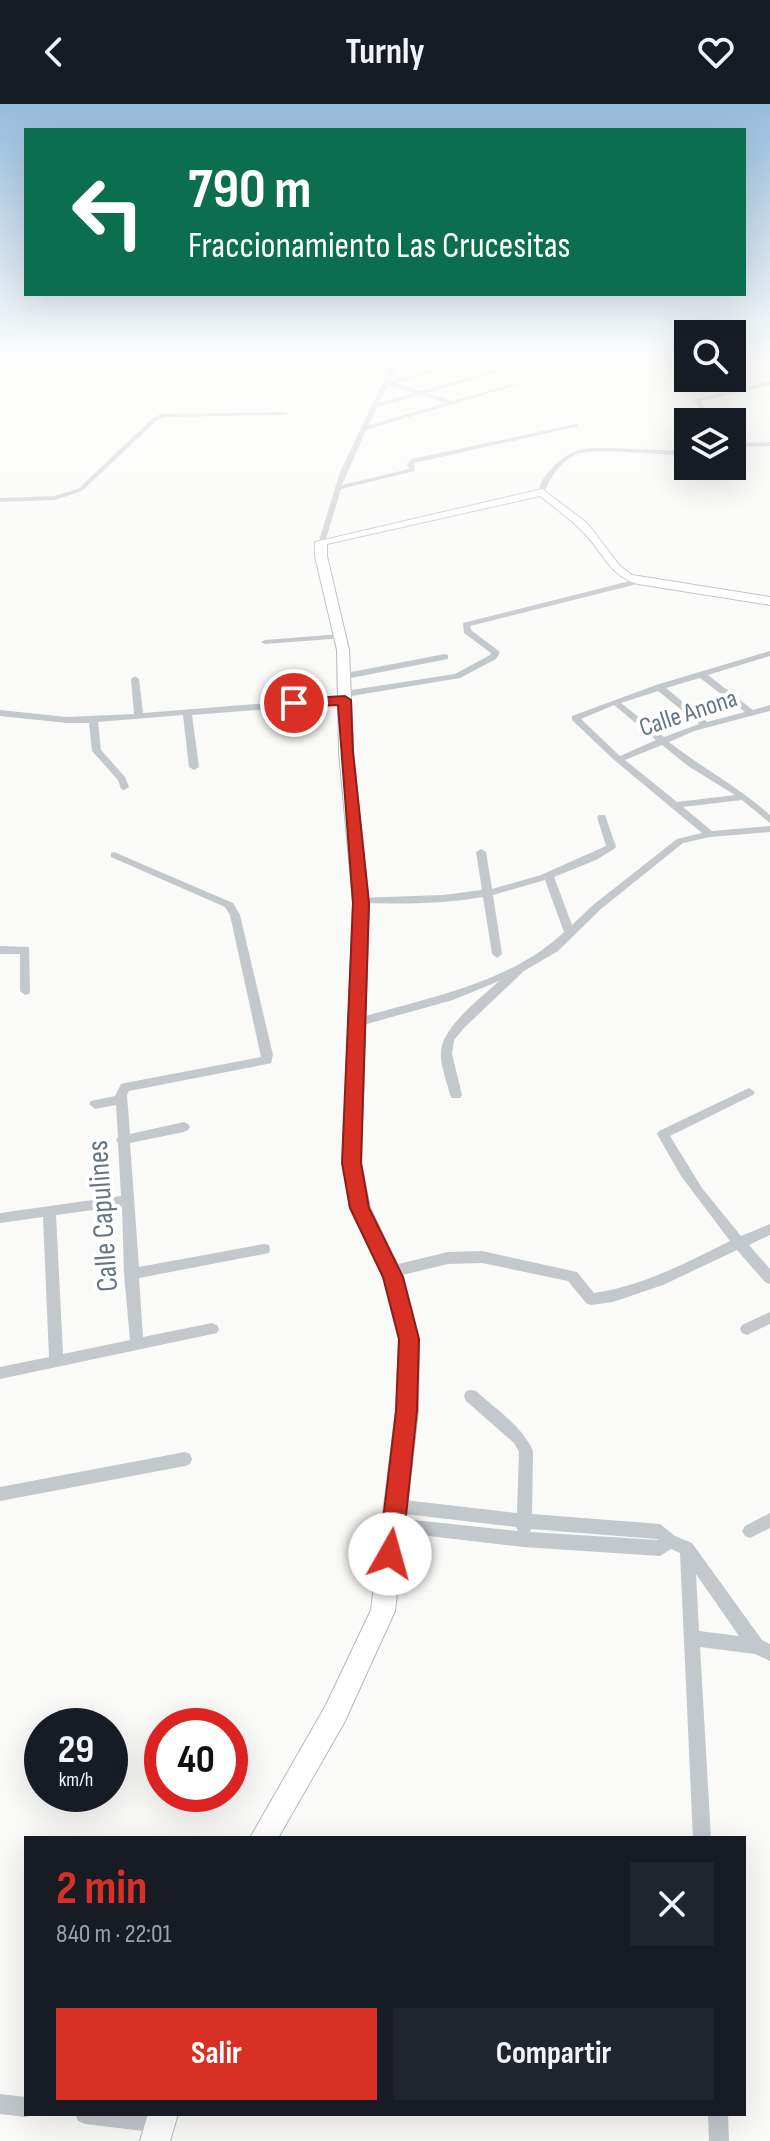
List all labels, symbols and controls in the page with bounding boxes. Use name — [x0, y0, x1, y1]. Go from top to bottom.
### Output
icon: back — [32, 30, 76, 74]
icon: heart — [694, 30, 738, 74]
text: Turnly — [346, 31, 424, 74]
text: 790 m — [188, 157, 311, 224]
icon: left — [56, 160, 160, 264]
text: Fraccionamiento Las Crucesitas — [188, 225, 571, 268]
map controls — [674, 320, 746, 480]
button: search — [674, 320, 746, 392]
button: layers — [674, 408, 746, 480]
pin — [260, 669, 328, 737]
icon: arrive — [272, 681, 316, 725]
street label: Calle Anona — [636, 683, 741, 744]
street label: Calle Capulines — [80, 1139, 126, 1293]
position arrow — [348, 1512, 432, 1596]
speed limit sign: 40 — [144, 1708, 248, 1812]
text: 29 — [58, 1726, 94, 1774]
text: km/h — [59, 1768, 93, 1792]
text: 2 min — [56, 1860, 147, 1917]
button: close — [630, 1862, 714, 1946]
text: 840 m · 22:01 — [56, 1919, 172, 1950]
button: Salir — [56, 2008, 377, 2100]
button: Compartir — [393, 2008, 714, 2100]

